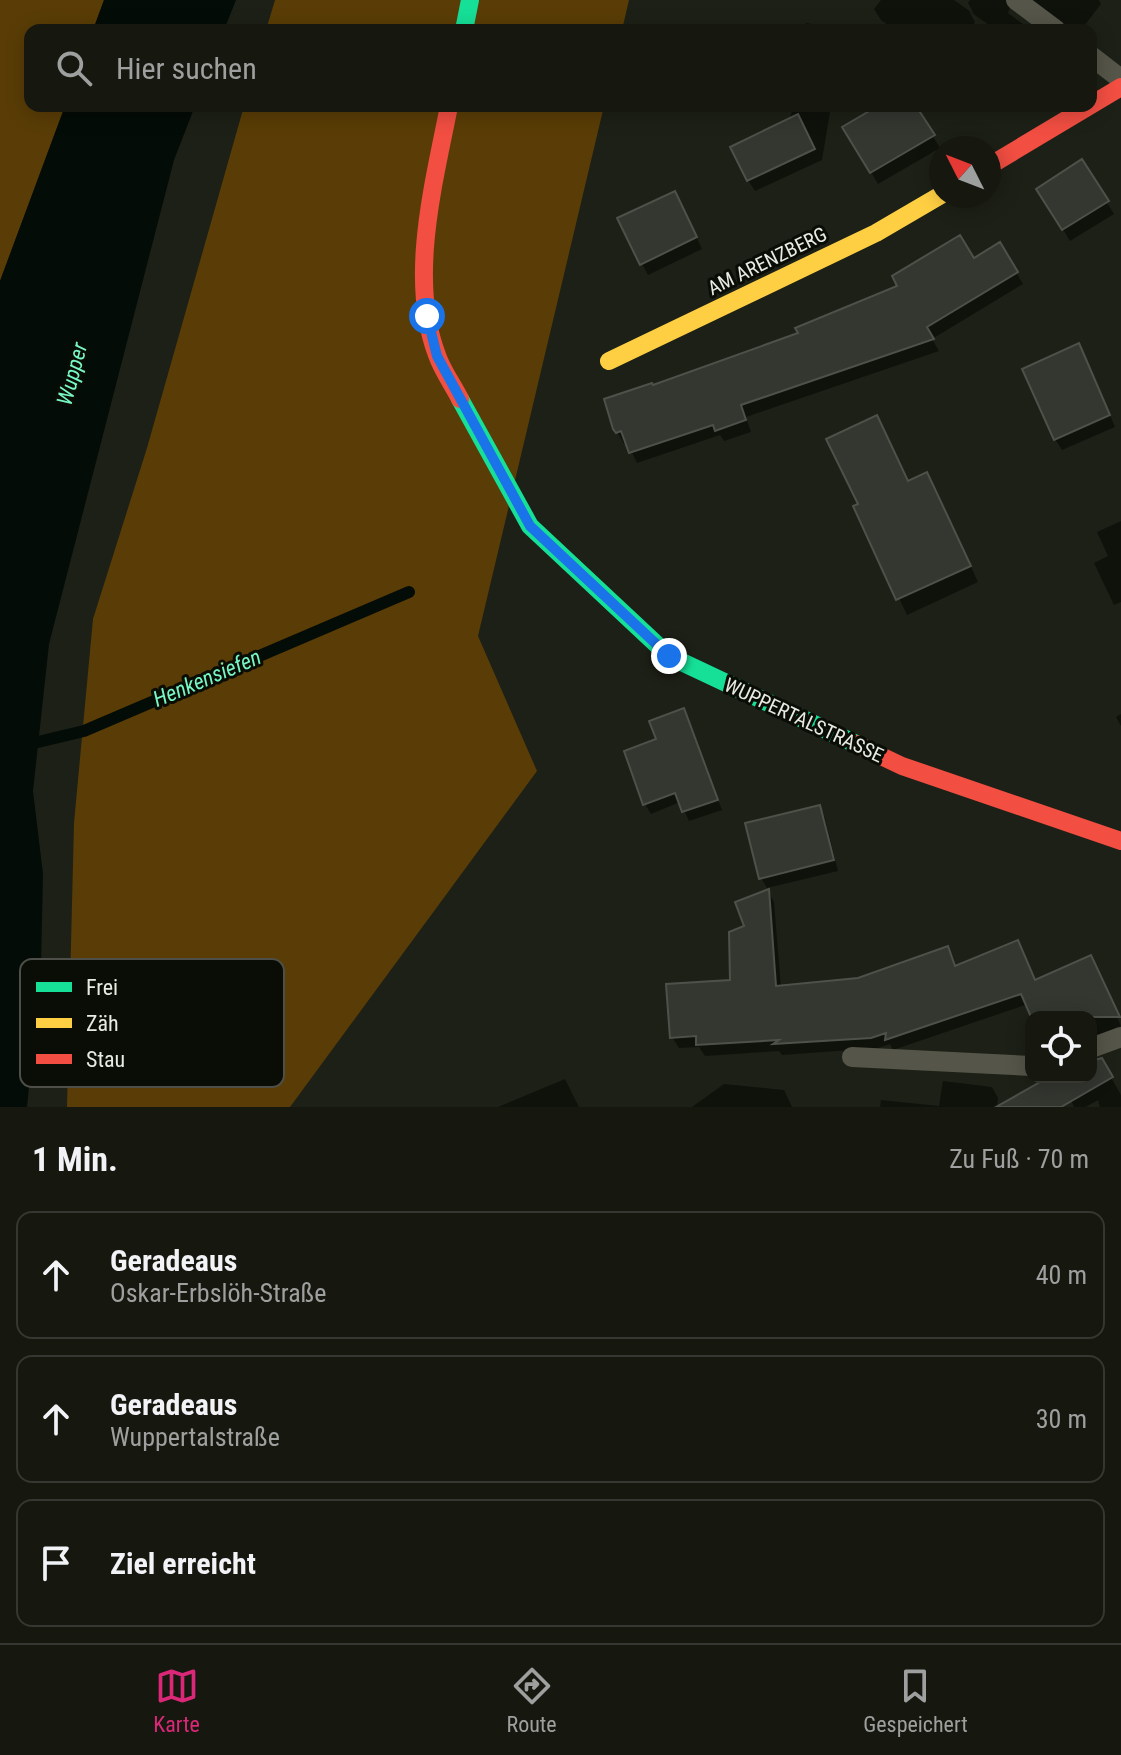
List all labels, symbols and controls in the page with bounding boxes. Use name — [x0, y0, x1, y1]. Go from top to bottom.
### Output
search box — [24, 24, 1097, 112]
icon: search — [52, 46, 96, 90]
text: Hier suchen — [116, 51, 257, 86]
north arrow — [929, 136, 1001, 208]
street label: AM ARENZBERG — [704, 222, 830, 300]
route start — [409, 298, 445, 334]
water label: Wupper — [52, 339, 92, 408]
route end — [651, 638, 687, 674]
water label: Henkensiefen — [149, 644, 265, 712]
street label: WUPPERTALSTRASSE — [721, 673, 887, 767]
legend — [20, 959, 284, 1087]
text: Frei — [86, 975, 118, 1000]
text: Zäh — [86, 1011, 119, 1036]
map controls — [1025, 1011, 1097, 1083]
button: locate — [1025, 1011, 1097, 1083]
text: Stau — [86, 1047, 125, 1072]
text: 1 Min. — [32, 1139, 118, 1179]
text: Zu Fuß · 70 m — [949, 1144, 1089, 1174]
text: Geradeaus — [110, 1243, 237, 1278]
icon: ahead — [34, 1253, 78, 1297]
text: 40 m — [1036, 1260, 1087, 1290]
text: Oskar-Erbslöh-Straße — [110, 1278, 326, 1308]
text: Geradeaus — [110, 1387, 237, 1422]
icon: ahead — [34, 1397, 78, 1441]
text: 30 m — [1036, 1404, 1087, 1434]
text: Wuppertalstraße — [110, 1422, 280, 1452]
icon: arrive — [34, 1541, 78, 1585]
text: Ziel erreicht — [110, 1546, 256, 1581]
tab: Karte — [153, 1664, 200, 1737]
tab: Route — [507, 1664, 557, 1737]
tab: Gespeichert — [863, 1664, 968, 1737]

